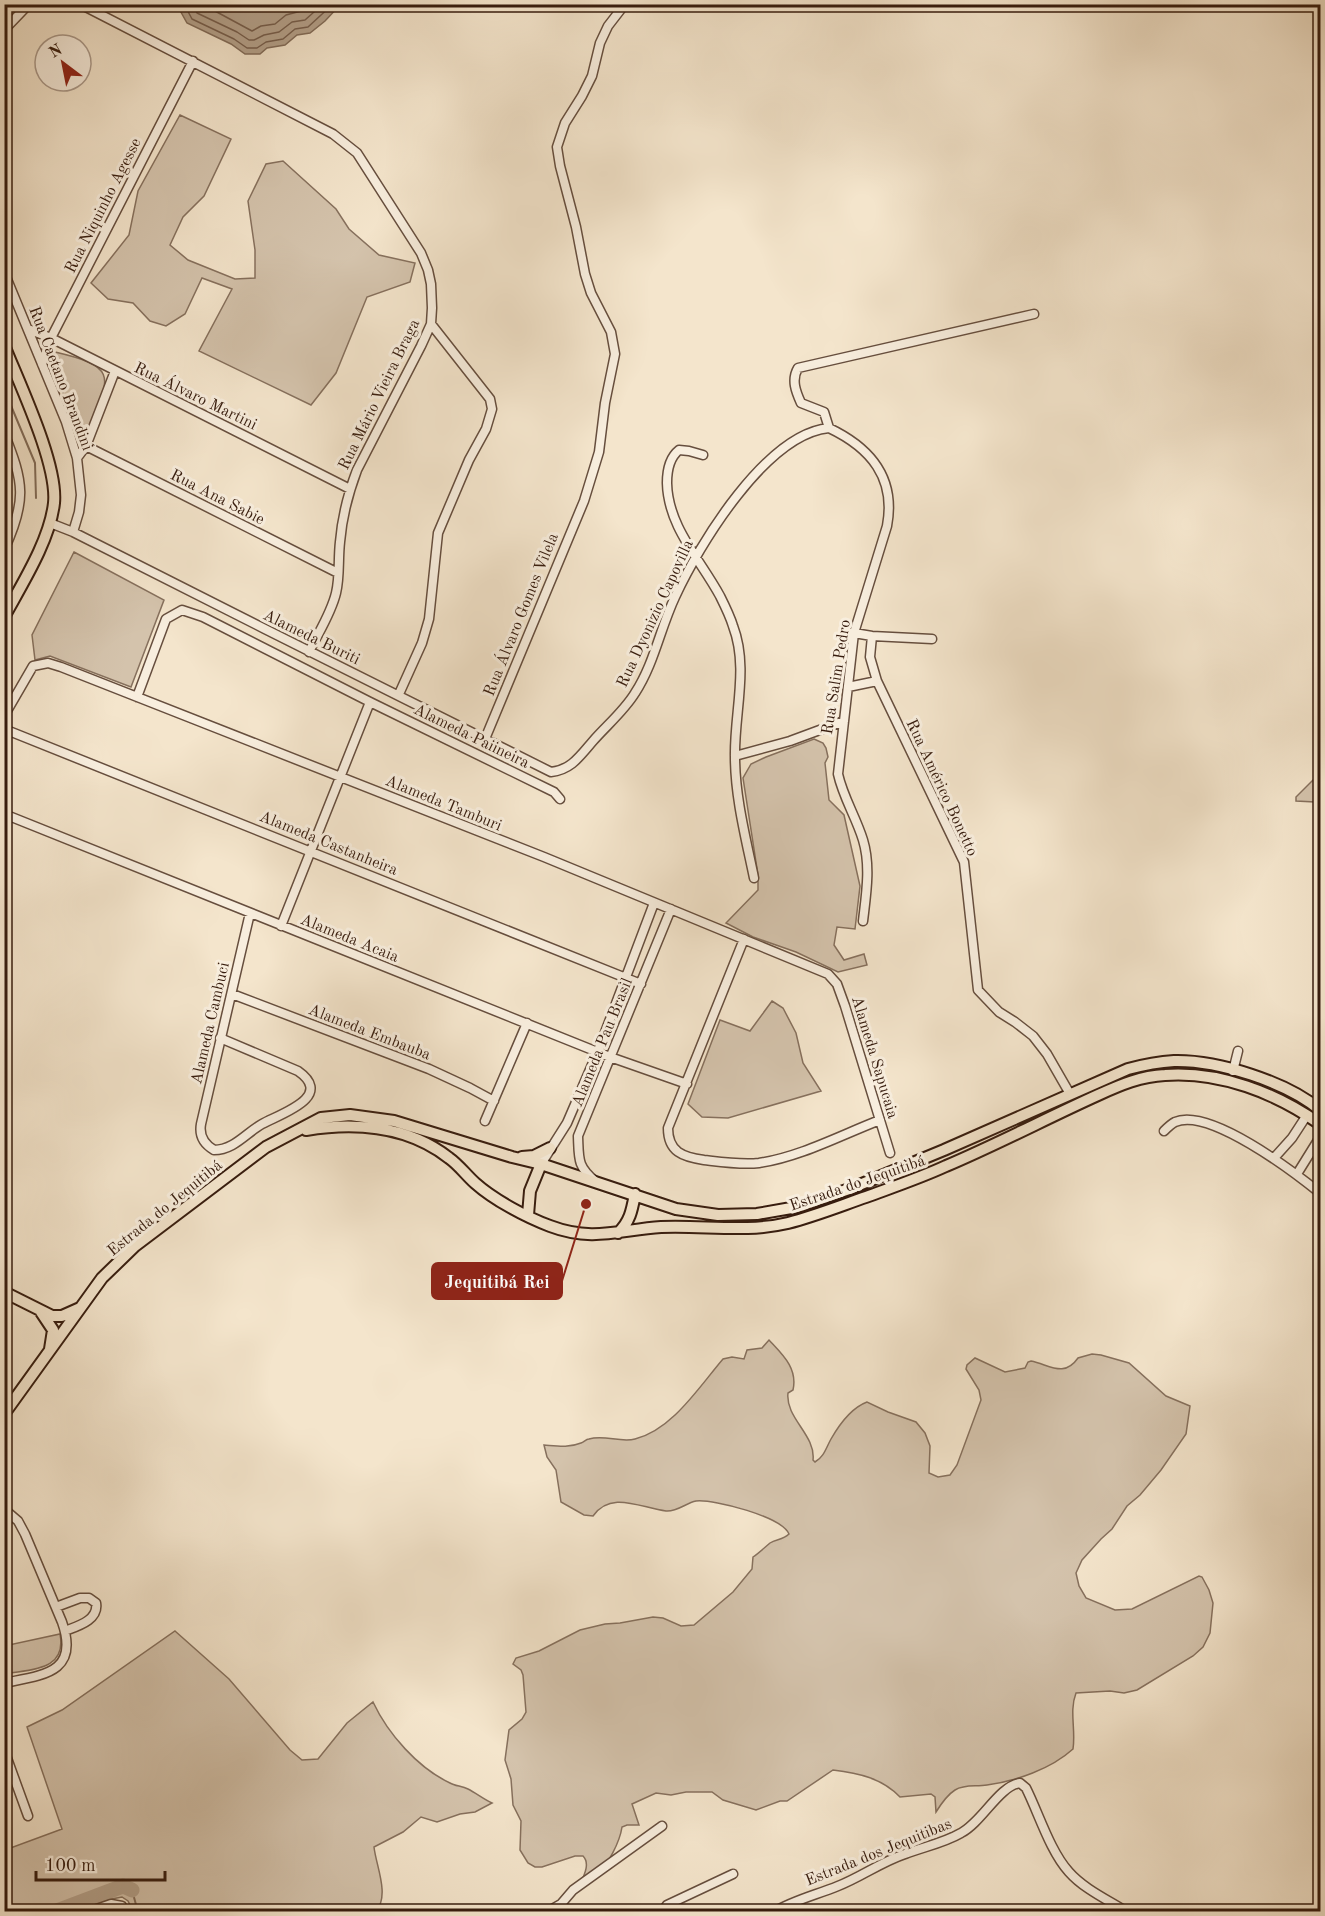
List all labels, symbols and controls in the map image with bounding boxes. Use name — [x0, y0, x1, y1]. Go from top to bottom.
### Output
north arrow — [33, 33, 93, 93]
text: N — [47, 42, 66, 62]
street label: Rua Niquinho Agesse — [63, 136, 145, 276]
street label: Rua Caetano Brandini — [25, 305, 95, 453]
street label: Rua Mário Vieira Braga — [336, 317, 423, 473]
street label: Rua Álvaro Martini — [131, 357, 261, 433]
street label: Rua Ana Sabie — [167, 467, 267, 528]
street label: Rua Álvaro Gomes Vilela — [478, 529, 562, 699]
street label: Rua Dyonizio Capovilla — [615, 538, 697, 690]
street label: Alameda Buriti — [260, 607, 362, 668]
street label: Rua Salim Pedro — [820, 619, 854, 736]
street label: Alameda Paiineira — [411, 702, 532, 772]
street label: Rua Américo Bonetto — [902, 717, 980, 859]
street label: Alameda Tamburi — [383, 773, 504, 835]
street label: Alameda Castanheira — [257, 809, 400, 879]
street label: Alameda Acaia — [298, 912, 401, 966]
street label: Alameda Cambuci — [189, 961, 233, 1086]
street label: Alameda Pau Brasil — [570, 976, 636, 1109]
street label: Alameda Sapucaia — [848, 995, 900, 1121]
street label: Alameda Embauba — [306, 1002, 433, 1064]
street label: Estrada do Jequitibá — [788, 1153, 928, 1215]
street label: Estrada do Jequitibá — [105, 1157, 226, 1260]
callout: Jequitibá Rei — [432, 1263, 562, 1299]
text: Jequitibá Rei — [444, 1274, 550, 1292]
street label: Estrada dos Jequitibas — [803, 1816, 954, 1890]
scale bar — [36, 1844, 165, 1882]
text: 100 m — [45, 1857, 96, 1875]

